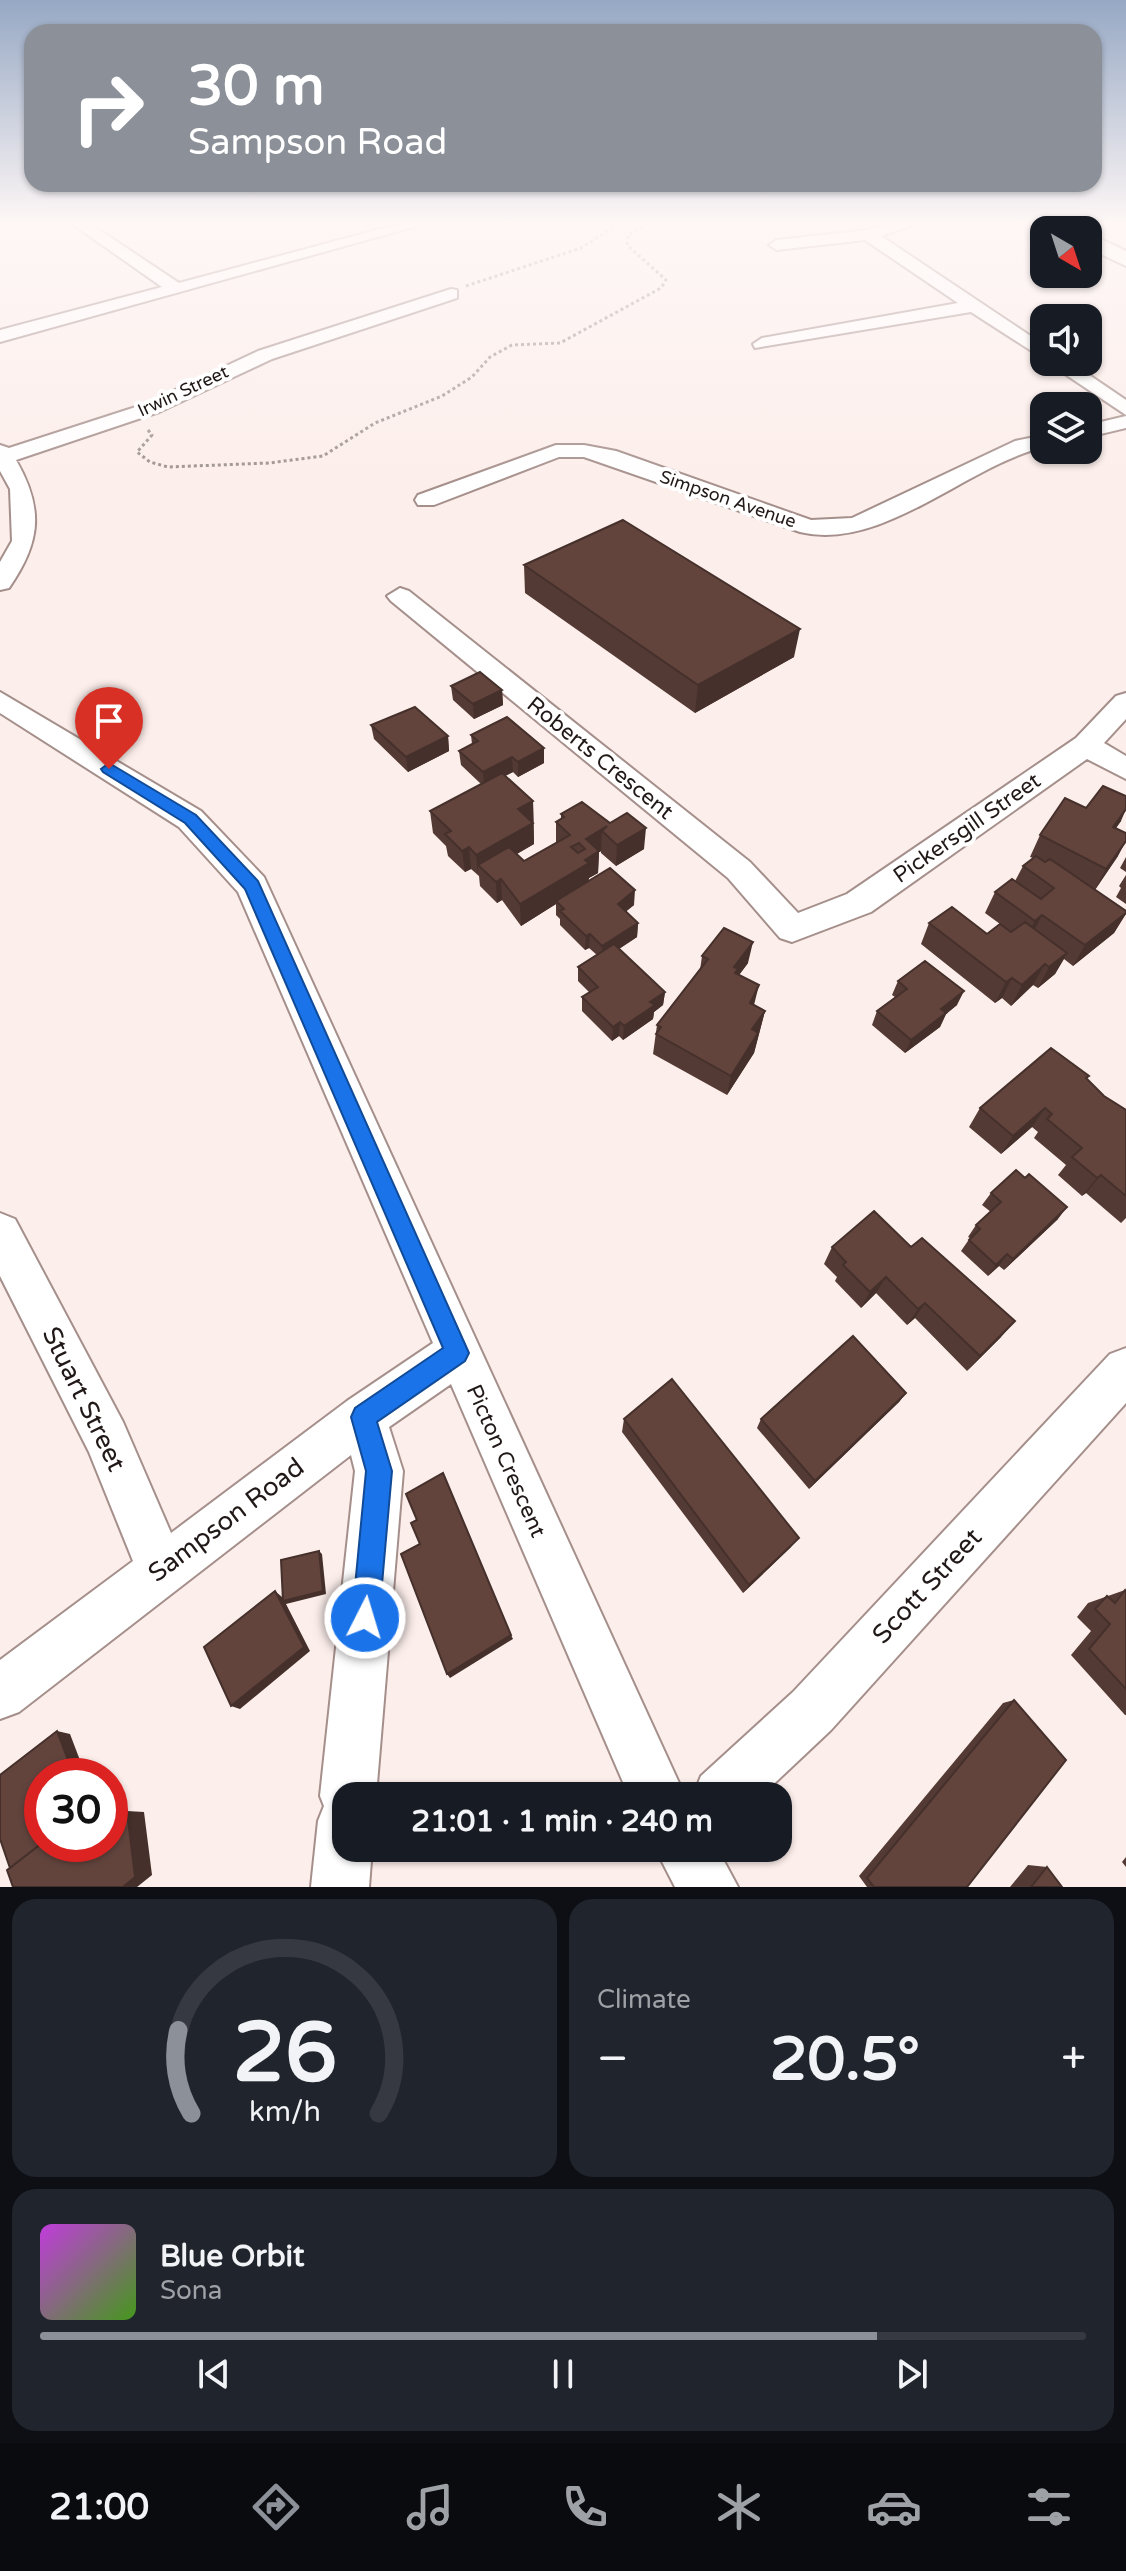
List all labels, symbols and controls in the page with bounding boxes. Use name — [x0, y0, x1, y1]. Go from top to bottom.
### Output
text: 30 m — [188, 53, 324, 120]
icon: right — [56, 56, 160, 160]
text: Sampson Road — [188, 121, 447, 164]
north arrow — [1030, 216, 1102, 288]
map controls — [1030, 216, 1102, 464]
button: sound — [1030, 304, 1102, 376]
street label: Irwin Street — [134, 360, 232, 422]
button: layers — [1030, 392, 1102, 464]
street label: Simpson Avenue — [657, 465, 799, 533]
pin — [75, 687, 143, 769]
street label: Roberts Crescent — [522, 691, 678, 825]
icon: arrive — [87, 699, 131, 743]
street label: Pickersgill Street — [888, 767, 1046, 889]
street label: Stuart Street — [36, 1322, 132, 1476]
street label: Picton Crescent — [461, 1381, 551, 1541]
street label: Sampson Road — [142, 1451, 310, 1589]
street label: Scott Street — [866, 1522, 988, 1650]
position arrow — [323, 1576, 407, 1660]
speed limit sign: 30 — [24, 1758, 128, 1862]
text: 21:01 · 1 min · 240 m — [411, 1803, 713, 1840]
text: Climate — [597, 1984, 691, 2015]
text: 26 — [232, 2004, 337, 2104]
text: 20.5° — [770, 2024, 920, 2096]
text: − — [597, 2033, 628, 2086]
text: + — [1061, 2033, 1086, 2086]
text: km/h — [249, 2095, 320, 2129]
text: Blue Orbit — [160, 2238, 305, 2275]
text: Sona — [160, 2275, 222, 2306]
icon: previous — [192, 2352, 236, 2396]
icon: pause — [541, 2352, 585, 2396]
icon: next — [890, 2352, 934, 2396]
icon: directions — [248, 2479, 304, 2535]
icon: music — [402, 2479, 458, 2535]
icon: phone — [557, 2479, 613, 2535]
icon: climate — [711, 2479, 767, 2535]
icon: car — [866, 2479, 922, 2535]
icon: filters — [1021, 2479, 1077, 2535]
text: 21:00 — [49, 2486, 149, 2529]

